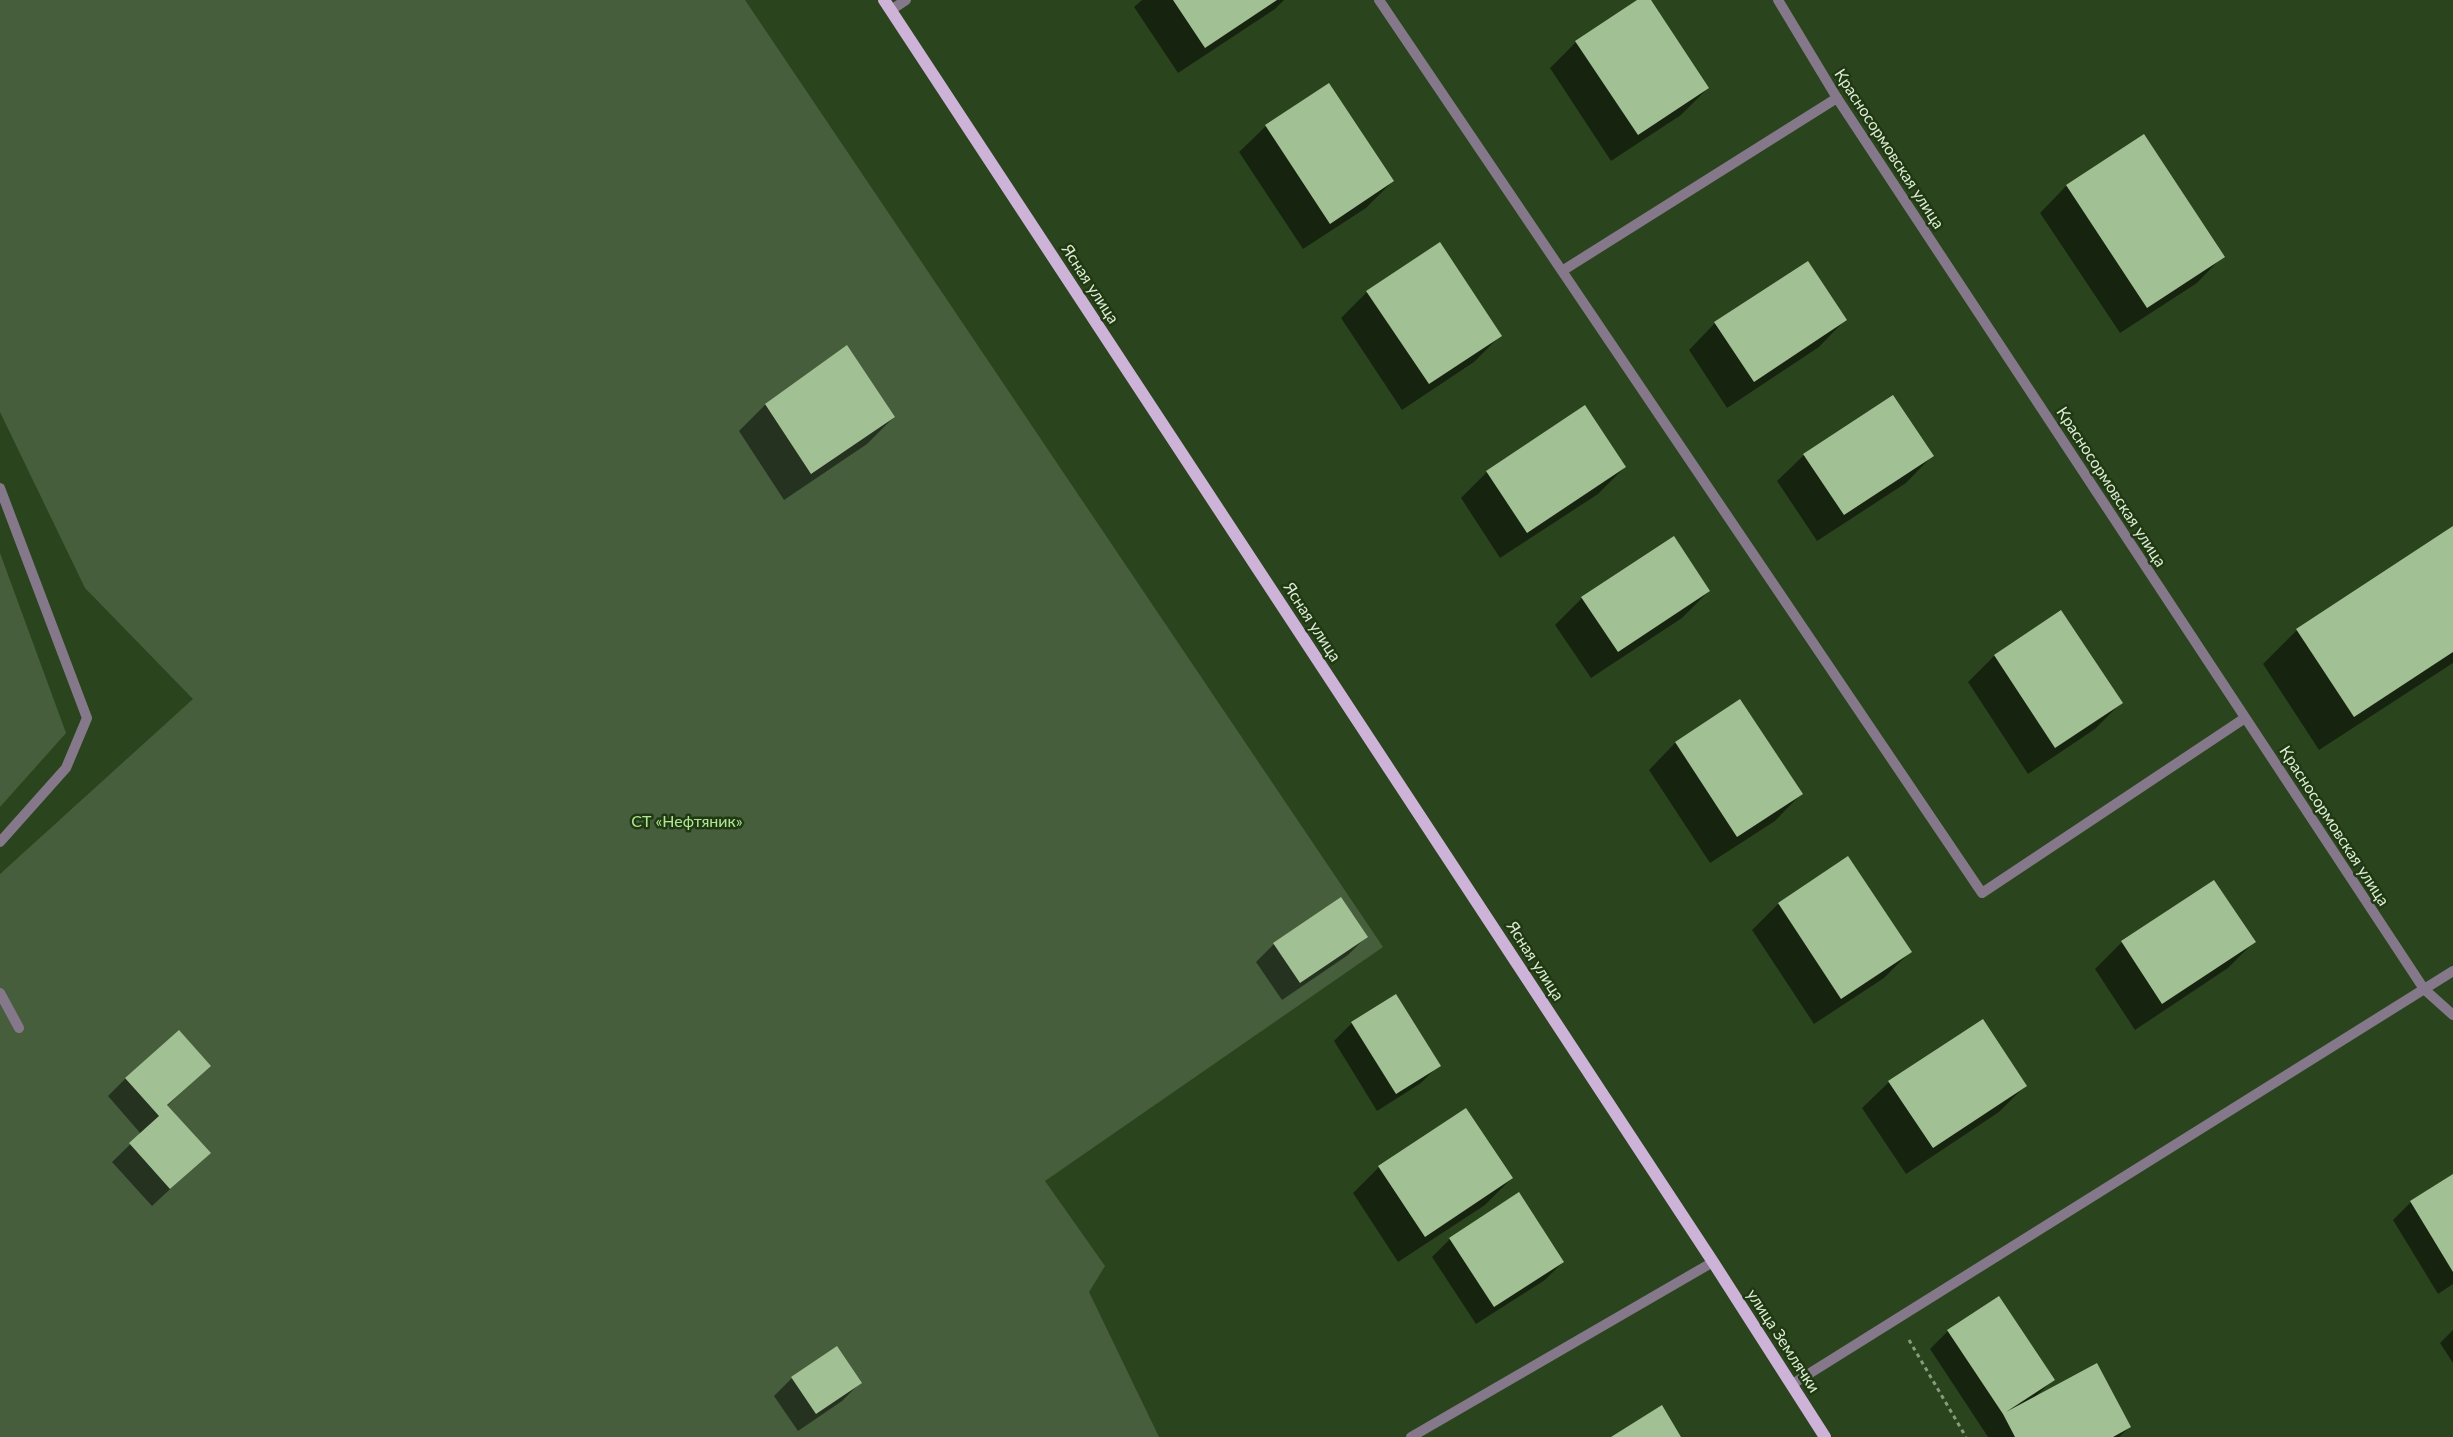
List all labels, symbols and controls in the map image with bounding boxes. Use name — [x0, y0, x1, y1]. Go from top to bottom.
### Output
street label: Красносормовская улица — [1830, 66, 1948, 232]
street label: Ясная улица — [1057, 241, 1123, 327]
street label: Красносормовская улица — [2052, 404, 2170, 570]
street label: Ясная улица — [1279, 579, 1345, 665]
street label: Красносормовская улица — [2275, 743, 2393, 909]
park label: СТ «Нефтяник» — [631, 812, 743, 832]
street label: Ясная улица — [1502, 918, 1568, 1004]
street label: улица Землячки — [1742, 1286, 1824, 1396]

